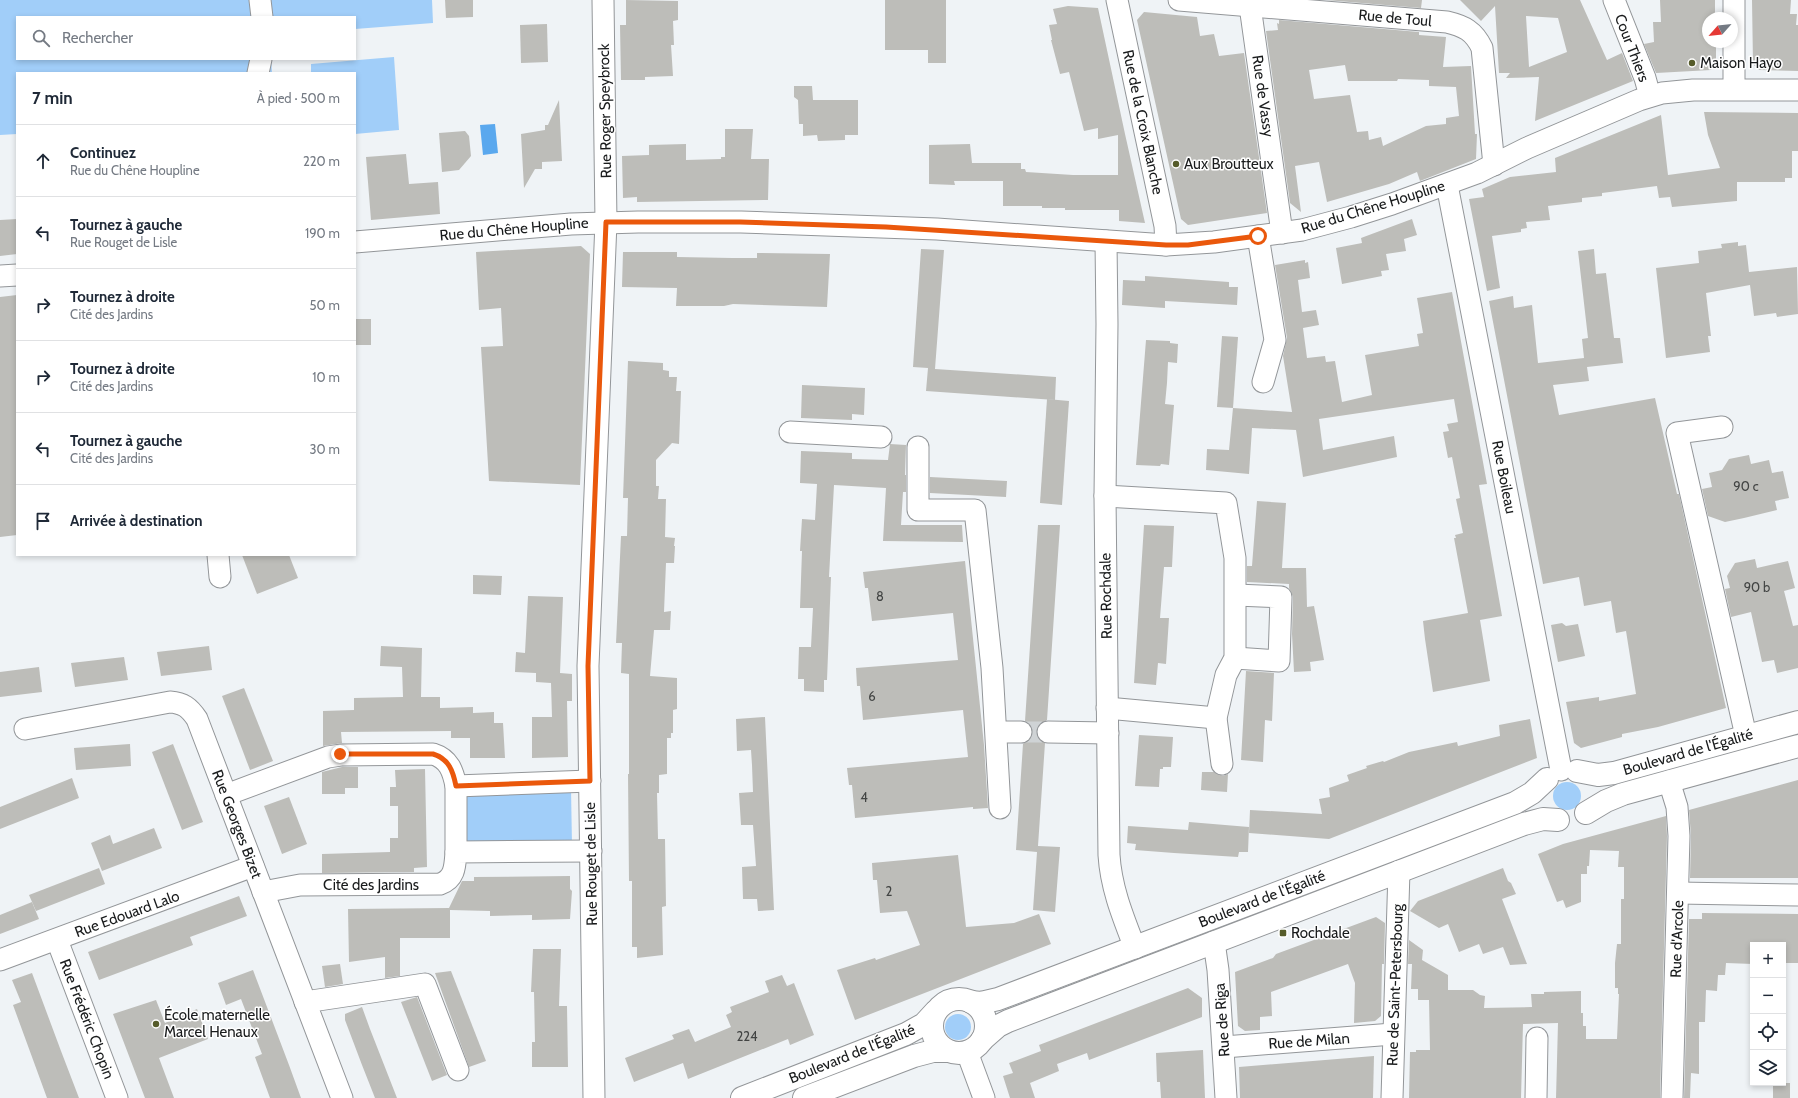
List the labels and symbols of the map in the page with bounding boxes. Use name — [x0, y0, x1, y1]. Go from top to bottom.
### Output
street label: Rue de Toul — [1358, 6, 1433, 30]
street label: Cour Thiers — [1611, 12, 1653, 84]
north arrow — [1702, 12, 1738, 48]
street label: Rue Roger Speybrock — [595, 43, 615, 179]
street label: Rue de la Croix Blanche — [1119, 48, 1167, 196]
street label: Rue de Vassy — [1248, 54, 1278, 139]
place label: Maison Hayo — [1700, 54, 1782, 72]
marker: Maison Hayo — [1687, 58, 1697, 68]
place label: Aux Broutteux — [1184, 155, 1274, 173]
marker: Aux Broutteux — [1171, 159, 1181, 169]
street label: Rue du Chêne Houpline — [1299, 176, 1447, 237]
street label: Rue du Chêne Houpline — [439, 213, 590, 244]
route start — [1249, 227, 1267, 245]
street label: Rue Boileau — [1488, 439, 1520, 515]
house number: 90 c — [1733, 478, 1759, 494]
street label: Rue Rochdale — [1096, 552, 1116, 639]
house number: 90 b — [1744, 579, 1770, 595]
house number: 8 — [876, 588, 884, 604]
house number: 6 — [868, 688, 876, 704]
street label: Boulevard de l'Égalité — [1621, 724, 1755, 779]
route end — [331, 745, 349, 763]
street label: Rue Georges Bizet — [208, 767, 266, 881]
house number: 4 — [860, 789, 868, 805]
street label: Rue Rouget de Lisle — [581, 802, 601, 926]
street label: Boulevard de l'Égalité — [1196, 865, 1328, 931]
street label: Cité des Jardins — [323, 876, 419, 894]
house number: 2 — [886, 883, 893, 899]
street label: Rue Edouard Lalo — [72, 887, 182, 941]
street label: Rue d'Arcole — [1667, 899, 1687, 978]
street label: Rue de Saint-Petersbourg — [1383, 903, 1407, 1066]
place label: Rochdale — [1291, 924, 1350, 942]
marker: Rochdale — [1278, 928, 1288, 938]
street label: Rue Frédéric Chopin — [56, 957, 118, 1081]
street label: Rue de Riga — [1210, 982, 1234, 1058]
place label: École maternelle Marcel Henaux — [164, 1005, 270, 1041]
marker: École maternelle Marcel Henaux — [151, 1019, 161, 1029]
street label: Boulevard de l'Égalité — [786, 1019, 918, 1088]
house number: 224 — [736, 1028, 758, 1044]
street label: Rue de Milan — [1268, 1029, 1350, 1053]

